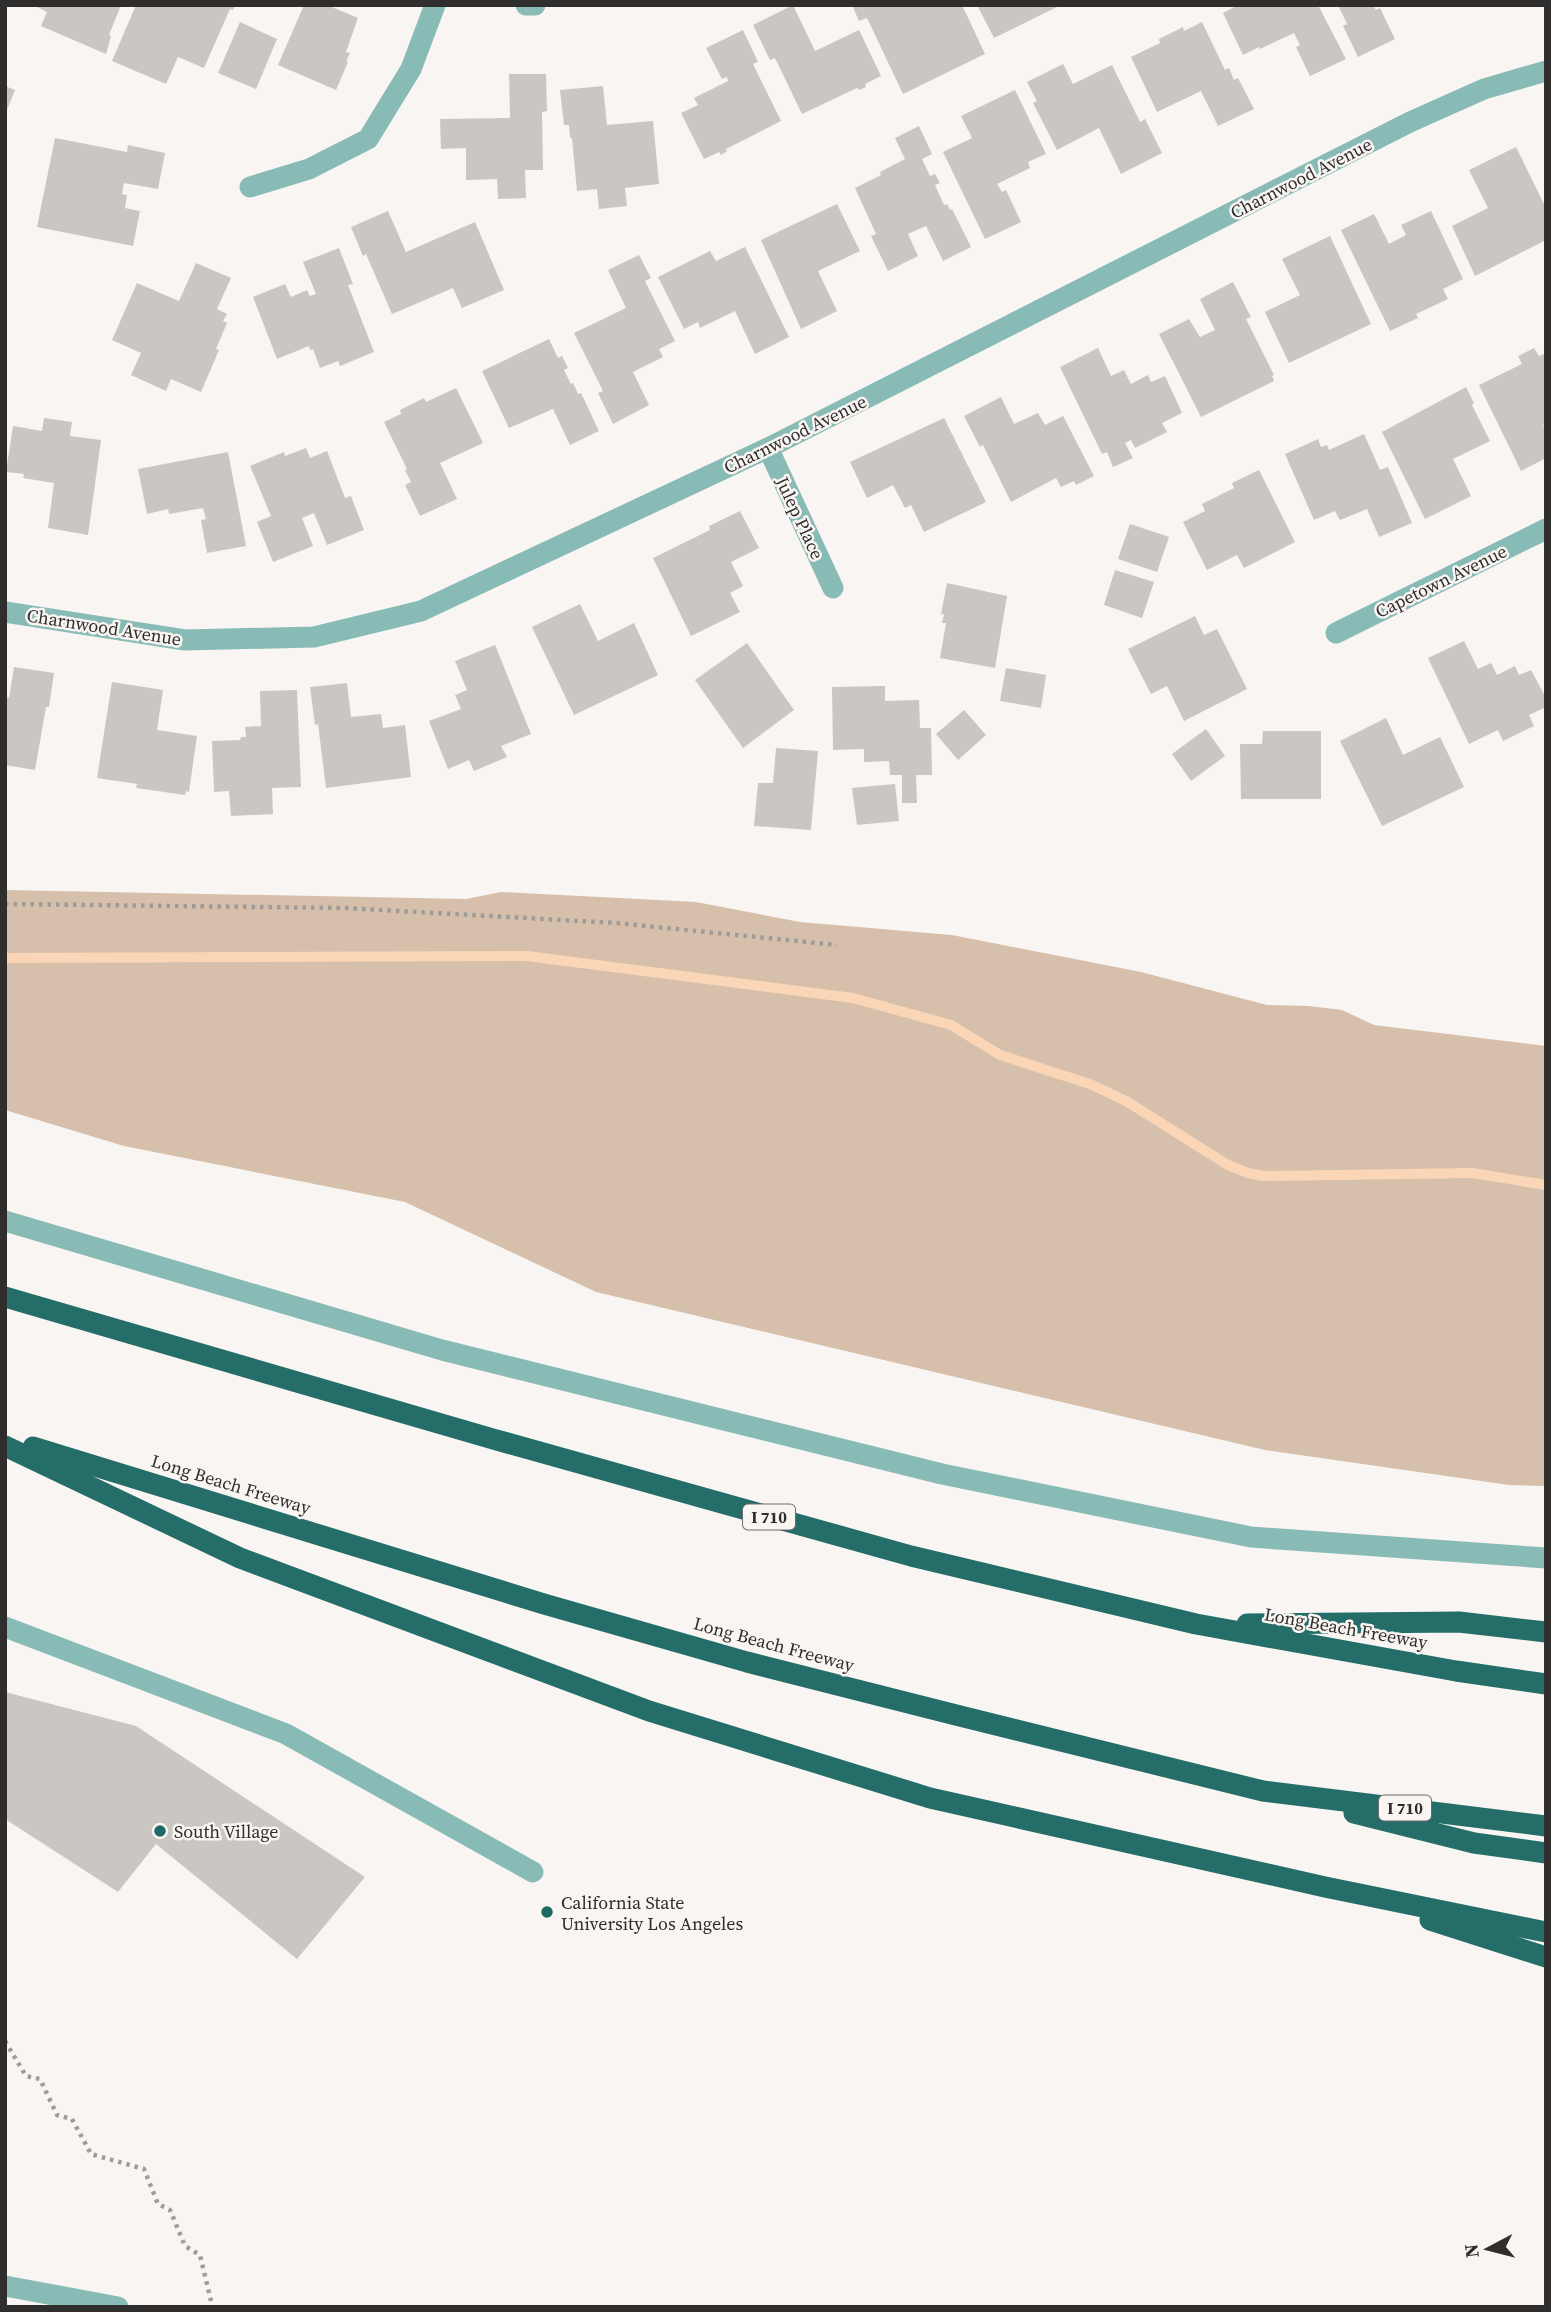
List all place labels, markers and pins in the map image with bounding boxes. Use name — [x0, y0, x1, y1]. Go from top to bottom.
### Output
place label: South Village — [174, 1819, 279, 1844]
marker: South Village — [152, 1823, 168, 1839]
place label: California State University Los Angeles — [561, 1890, 743, 1936]
marker: California State University Los Angeles — [539, 1904, 555, 1920]

